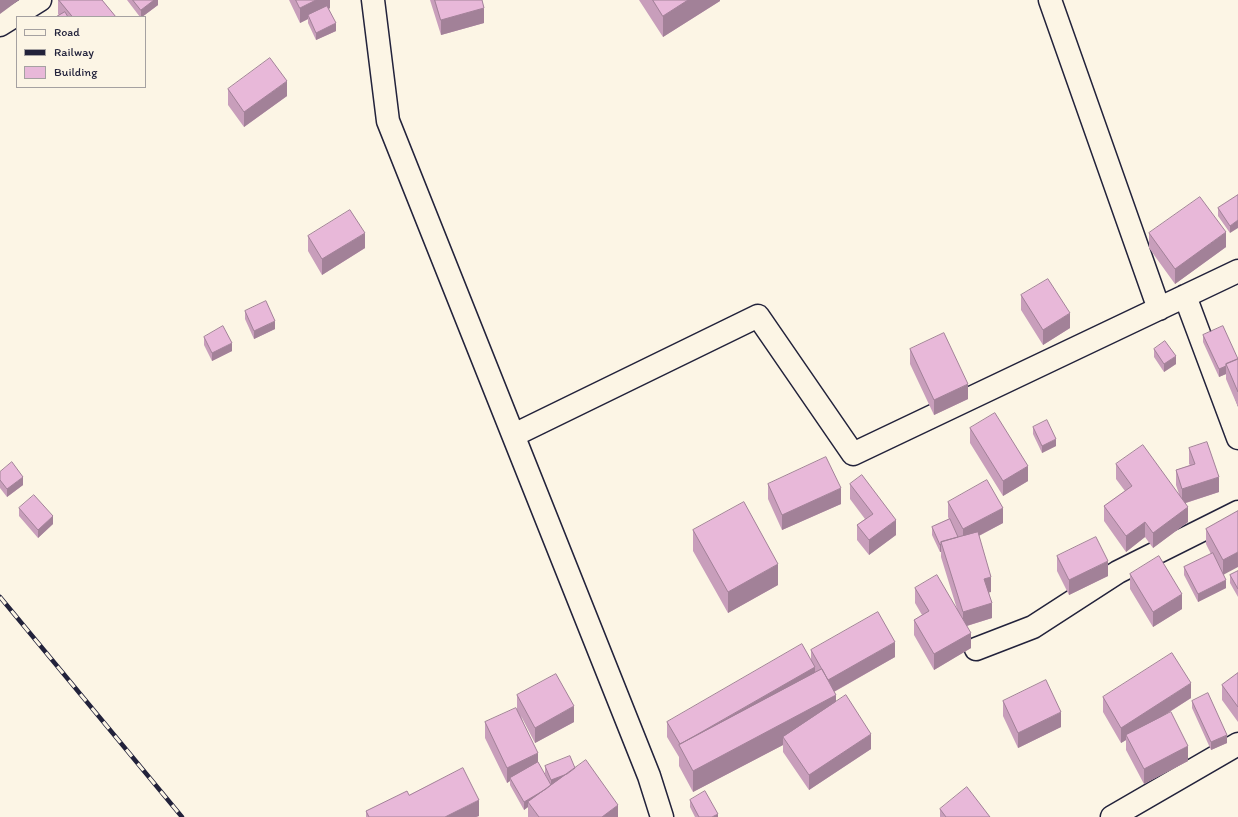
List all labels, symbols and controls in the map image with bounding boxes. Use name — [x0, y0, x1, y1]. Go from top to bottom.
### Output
legend — [16, 16, 146, 88]
text: Road — [54, 25, 80, 39]
text: Railway — [54, 45, 94, 59]
text: Building — [54, 65, 97, 79]

